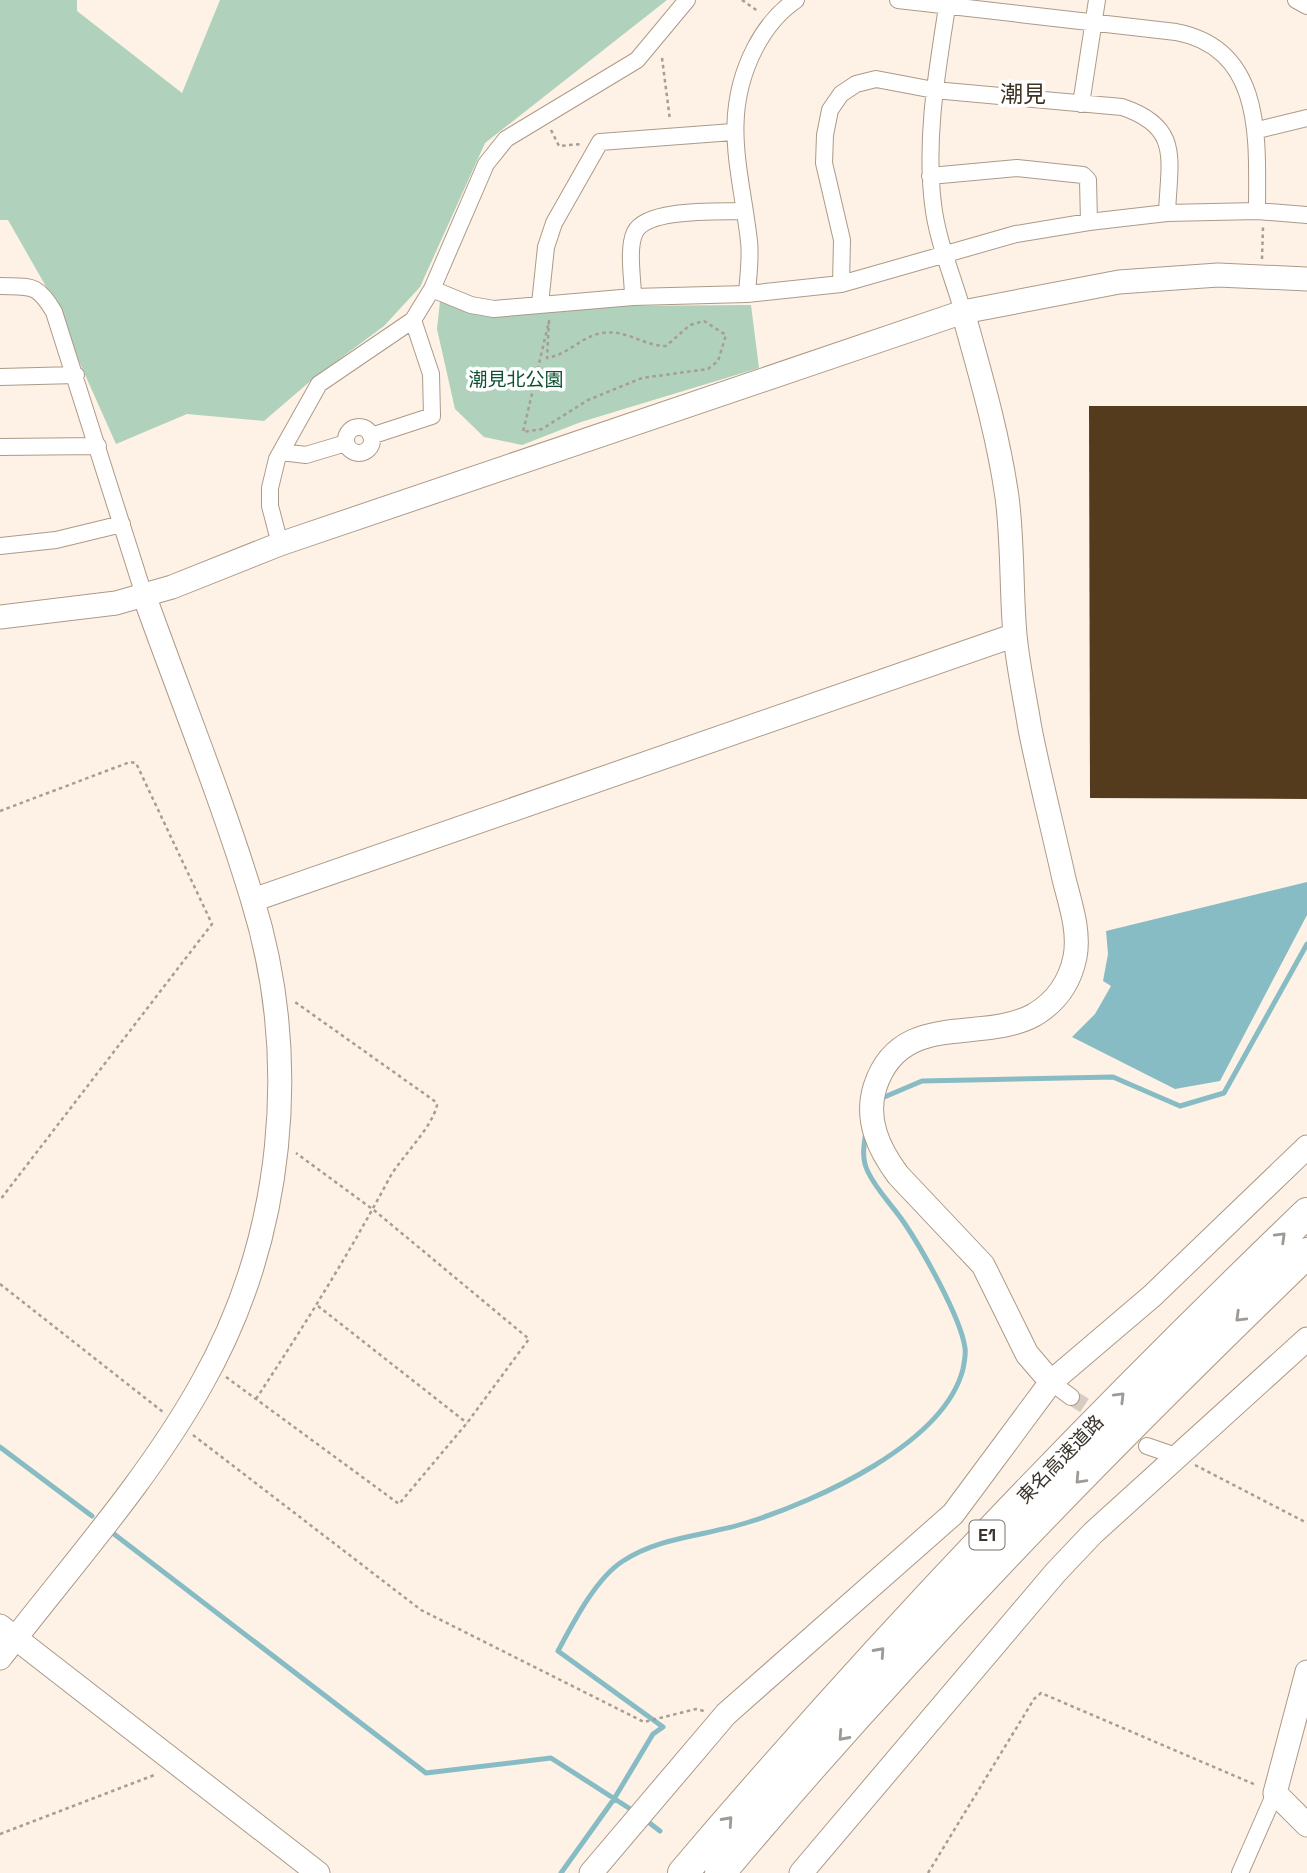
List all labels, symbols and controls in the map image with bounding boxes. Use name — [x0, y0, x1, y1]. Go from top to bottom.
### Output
district label: 潮見 — [1000, 79, 1046, 109]
park label: 潮見北公園 — [468, 367, 564, 392]
one-way arrow — [1273, 1233, 1286, 1246]
one-way arrow — [1236, 1309, 1249, 1322]
one-way arrow — [1111, 1392, 1124, 1405]
street label: 東名高速道路 — [1012, 1410, 1109, 1509]
one-way arrow — [1076, 1470, 1089, 1483]
road number: E1 — [970, 1520, 1004, 1550]
one-way arrow — [871, 1647, 884, 1660]
one-way arrow — [838, 1727, 851, 1740]
one-way arrow — [720, 1816, 732, 1829]

